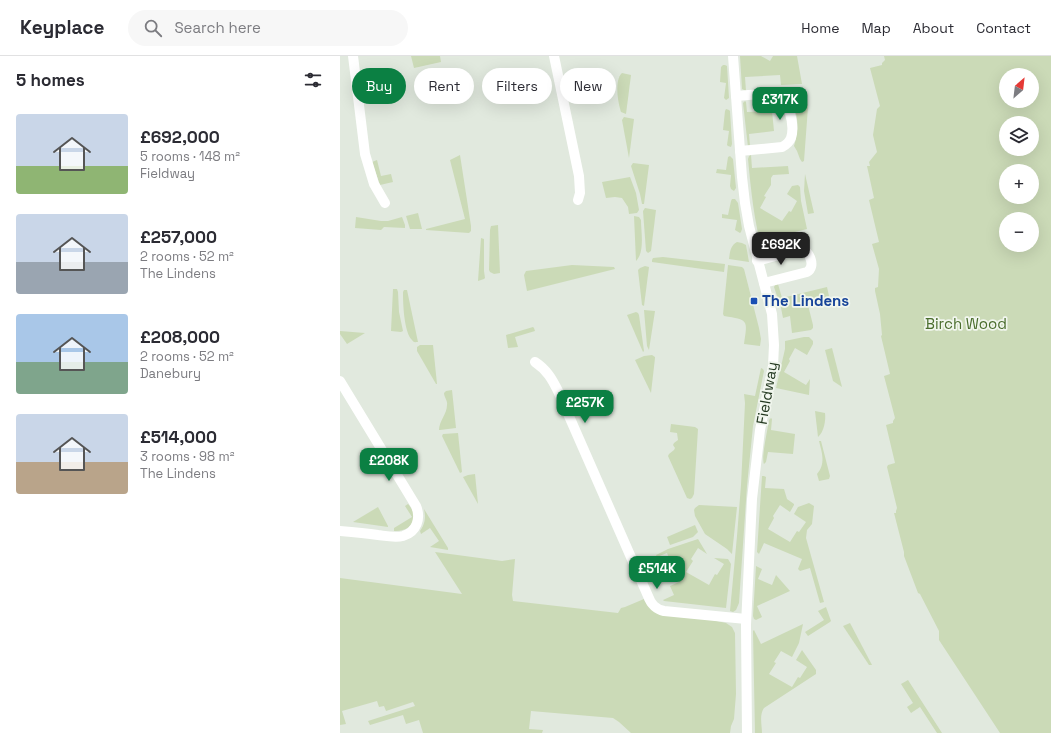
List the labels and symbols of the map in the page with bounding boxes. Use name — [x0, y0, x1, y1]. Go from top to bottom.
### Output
north arrow — [999, 68, 1039, 108]
pin: £317K — [752, 87, 808, 121]
pin: £692K — [753, 232, 809, 266]
place label: The Lindens — [762, 291, 849, 310]
marker: The Lindens — [749, 296, 759, 306]
park label: Birch Wood — [925, 314, 1007, 333]
street label: Fieldway — [752, 360, 781, 426]
pin: £257K — [557, 390, 613, 424]
pin: £208K — [361, 448, 417, 482]
pin: £514K — [629, 556, 685, 590]

